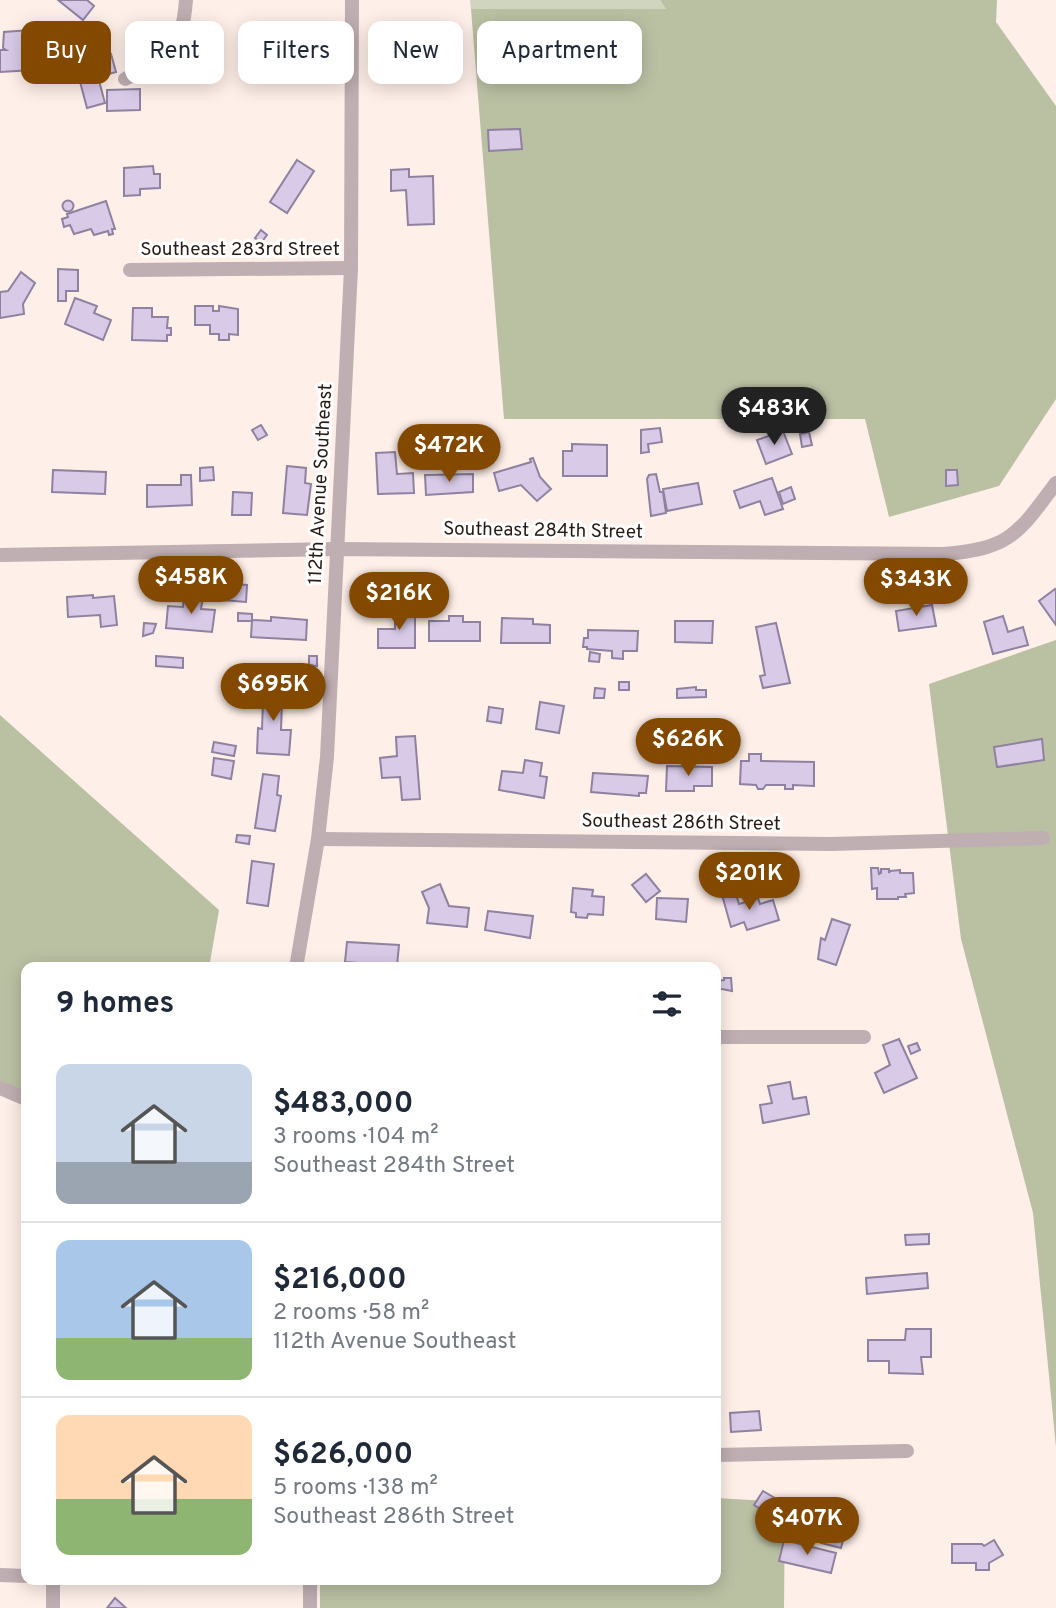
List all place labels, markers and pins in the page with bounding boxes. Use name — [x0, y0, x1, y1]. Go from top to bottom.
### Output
pin: $483K — [725, 388, 823, 447]
pin: $472K — [400, 424, 498, 484]
pin: $458K — [142, 556, 240, 616]
pin: $343K — [867, 558, 965, 618]
pin: $216K — [350, 572, 448, 632]
pin: $695K — [224, 664, 322, 723]
pin: $626K — [639, 718, 737, 778]
pin: $201K — [700, 852, 798, 912]
pin: $407K — [758, 1498, 856, 1557]

